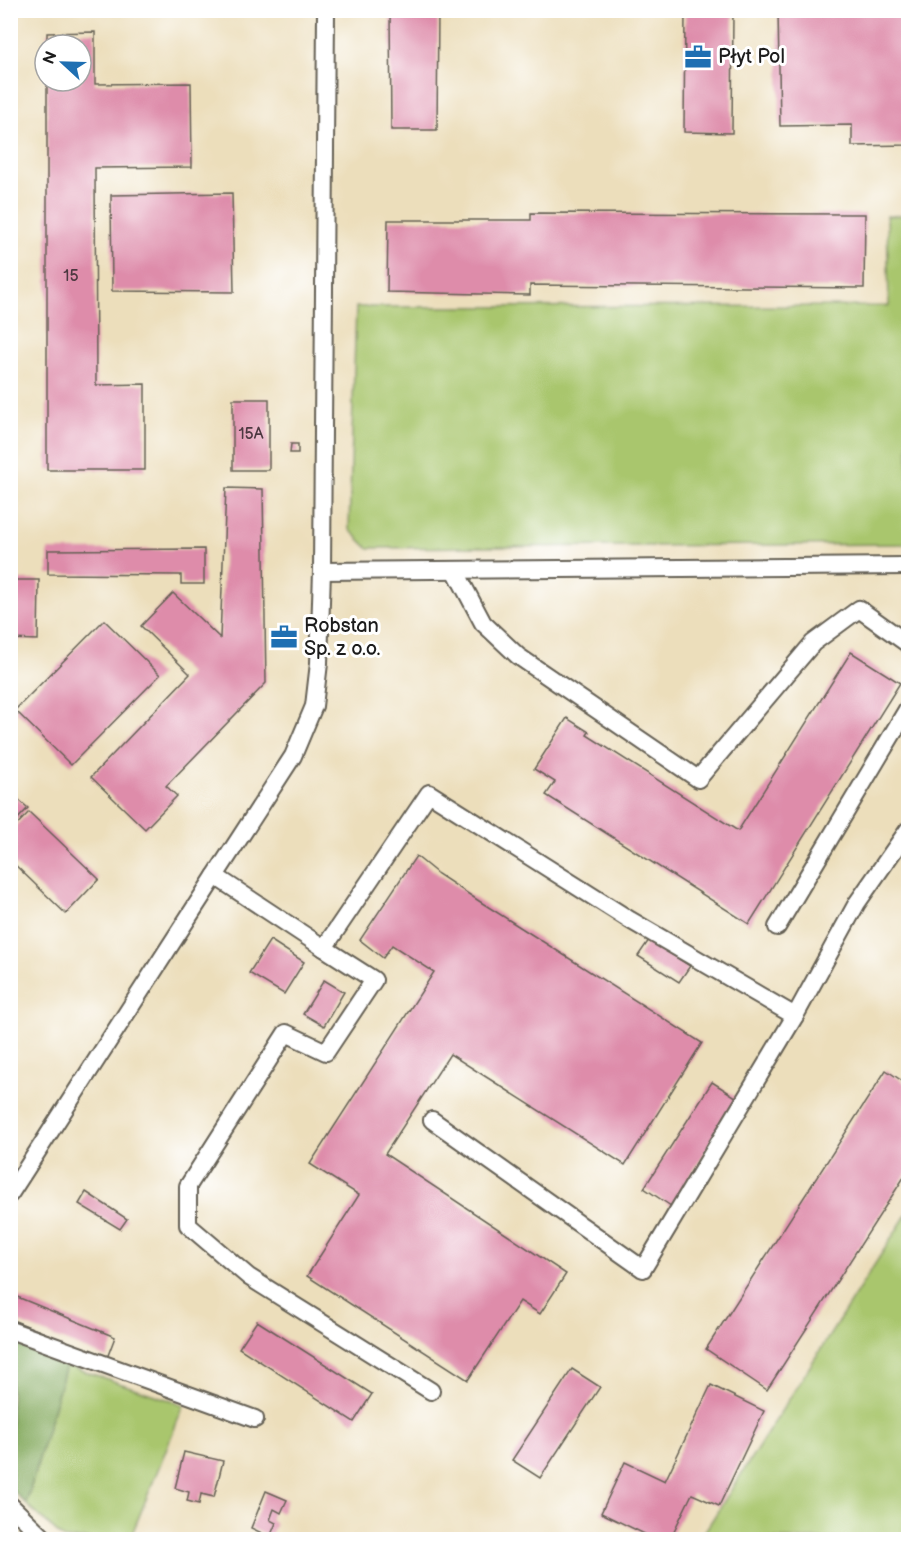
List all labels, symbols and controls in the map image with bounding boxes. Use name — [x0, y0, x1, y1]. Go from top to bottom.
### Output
north arrow — [33, 33, 93, 93]
office icon: Płyt Pol — [683, 42, 713, 72]
place label: Płyt Pol — [718, 45, 785, 69]
text: N — [39, 49, 62, 67]
house number: 15 — [63, 267, 79, 286]
house number: 15A — [238, 425, 264, 444]
place label: Robstan Sp. z o.o. — [304, 614, 380, 661]
office icon: Robstan Sp. z o.o. — [269, 622, 299, 652]

